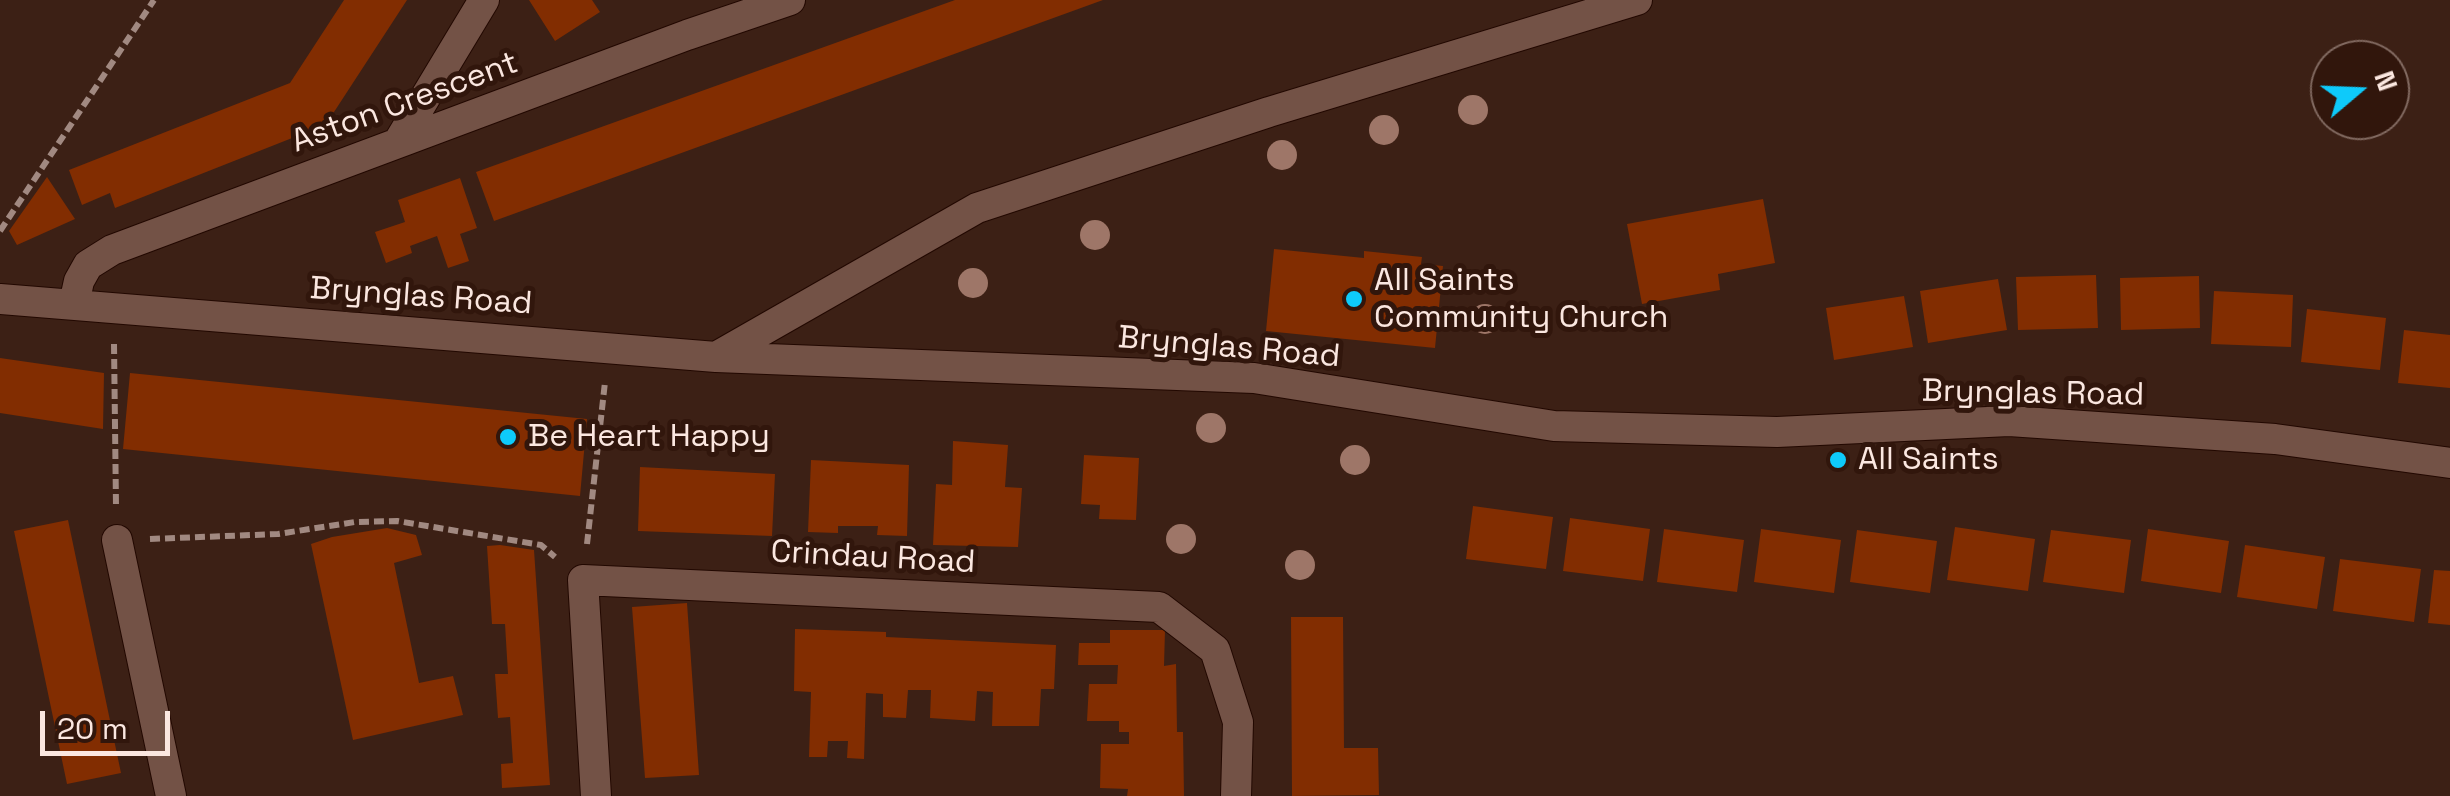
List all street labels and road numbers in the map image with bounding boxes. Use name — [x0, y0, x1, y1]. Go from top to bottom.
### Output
street label: Aston Crescent — [287, 44, 523, 162]
street label: Brynglas Road — [309, 270, 533, 324]
street label: Brynglas Road — [1116, 319, 1342, 377]
street label: Brynglas Road — [1921, 373, 2145, 415]
street label: Crindau Road — [770, 533, 976, 583]

